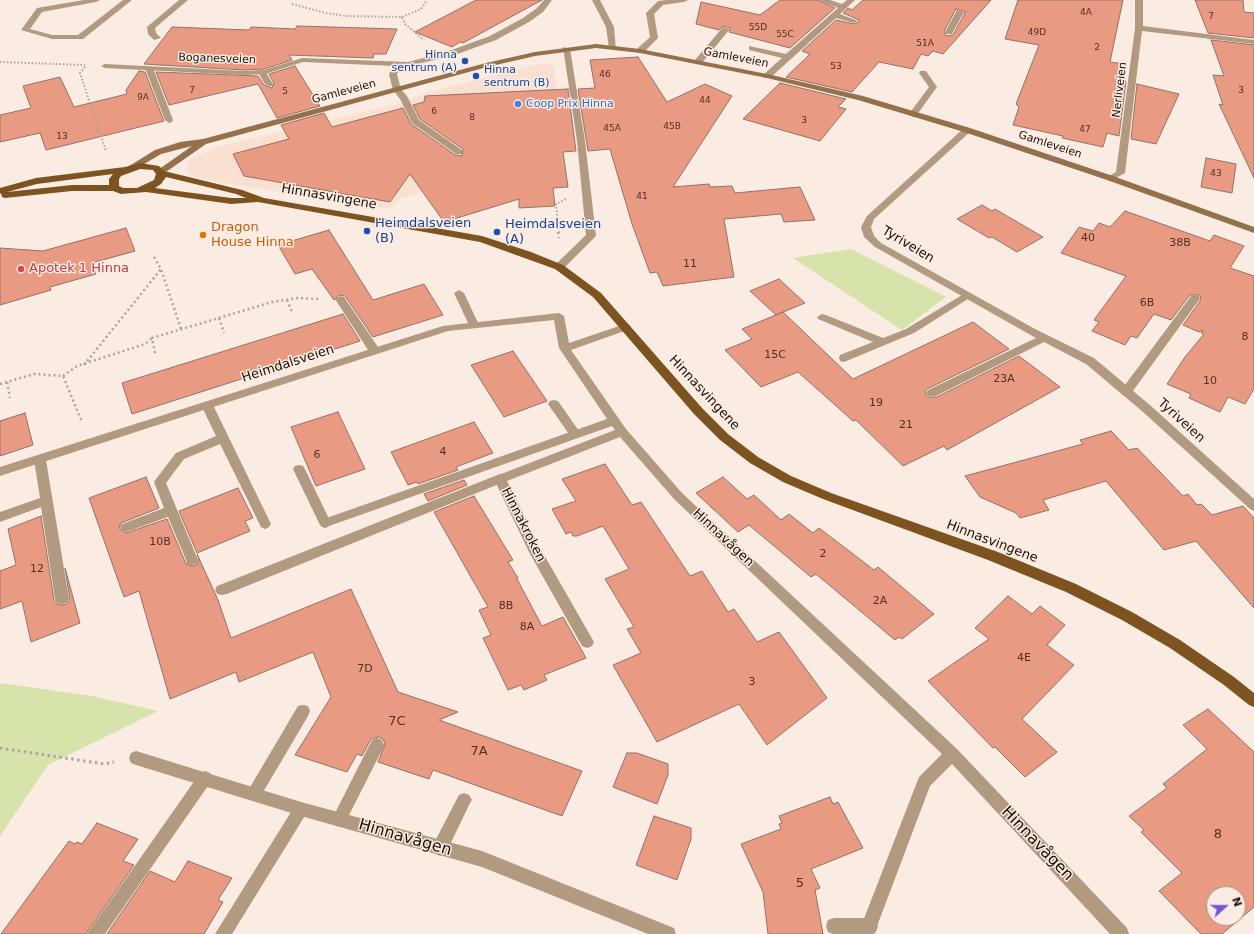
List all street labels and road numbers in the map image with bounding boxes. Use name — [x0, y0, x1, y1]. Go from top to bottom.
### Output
street label: Gamleveien — [702, 45, 770, 71]
street label: Boganesveien — [178, 51, 256, 67]
street label: Nerliveien — [1110, 62, 1130, 118]
street label: Gamleveien — [310, 77, 378, 107]
street label: Gamleveien — [1017, 129, 1083, 161]
street label: Hinnasvingene — [280, 181, 378, 213]
street label: Tyriveien — [879, 223, 937, 267]
street label: Heimdalsveien — [240, 342, 336, 386]
street label: Hinnasvingene — [665, 352, 743, 434]
street label: Tyriveien — [1154, 396, 1208, 446]
street label: Hinnakroken — [498, 485, 548, 565]
street label: Hinnavågen — [689, 506, 757, 570]
street label: Hinnasvingene — [944, 517, 1040, 567]
street label: Hinnavågen — [997, 803, 1077, 885]
street label: Hinnavågen — [356, 816, 454, 860]

